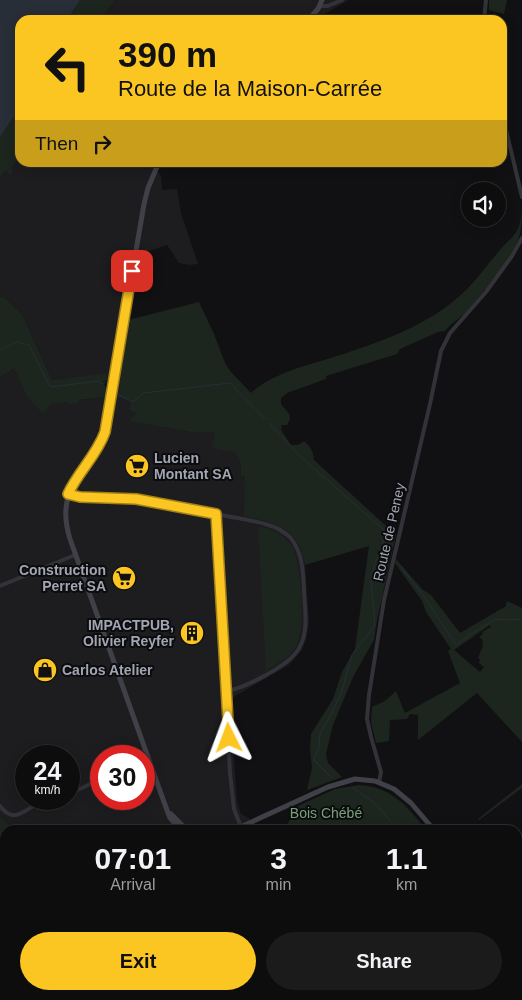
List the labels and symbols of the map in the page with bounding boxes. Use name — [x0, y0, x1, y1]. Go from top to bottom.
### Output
pin — [111, 250, 153, 292]
place label: Lucien Montant SA — [154, 450, 232, 482]
supermarket icon: Lucien Montant SA — [124, 453, 150, 479]
street label: Route de Peney — [370, 481, 408, 583]
place label: Construction Perret SA — [19, 562, 106, 594]
supermarket icon: Construction Perret SA — [111, 565, 137, 591]
place label: IMPACTPUB, Olivier Reyfer — [83, 617, 175, 649]
building icon: IMPACTPUB, Olivier Reyfer — [179, 620, 205, 646]
shop icon: Carlos Atelier — [32, 657, 58, 683]
place label: Carlos Atelier — [62, 662, 153, 678]
position arrow — [202, 711, 254, 763]
speed limit sign: 30 — [90, 745, 155, 810]
park label: Bois Chébé — [290, 805, 362, 821]

